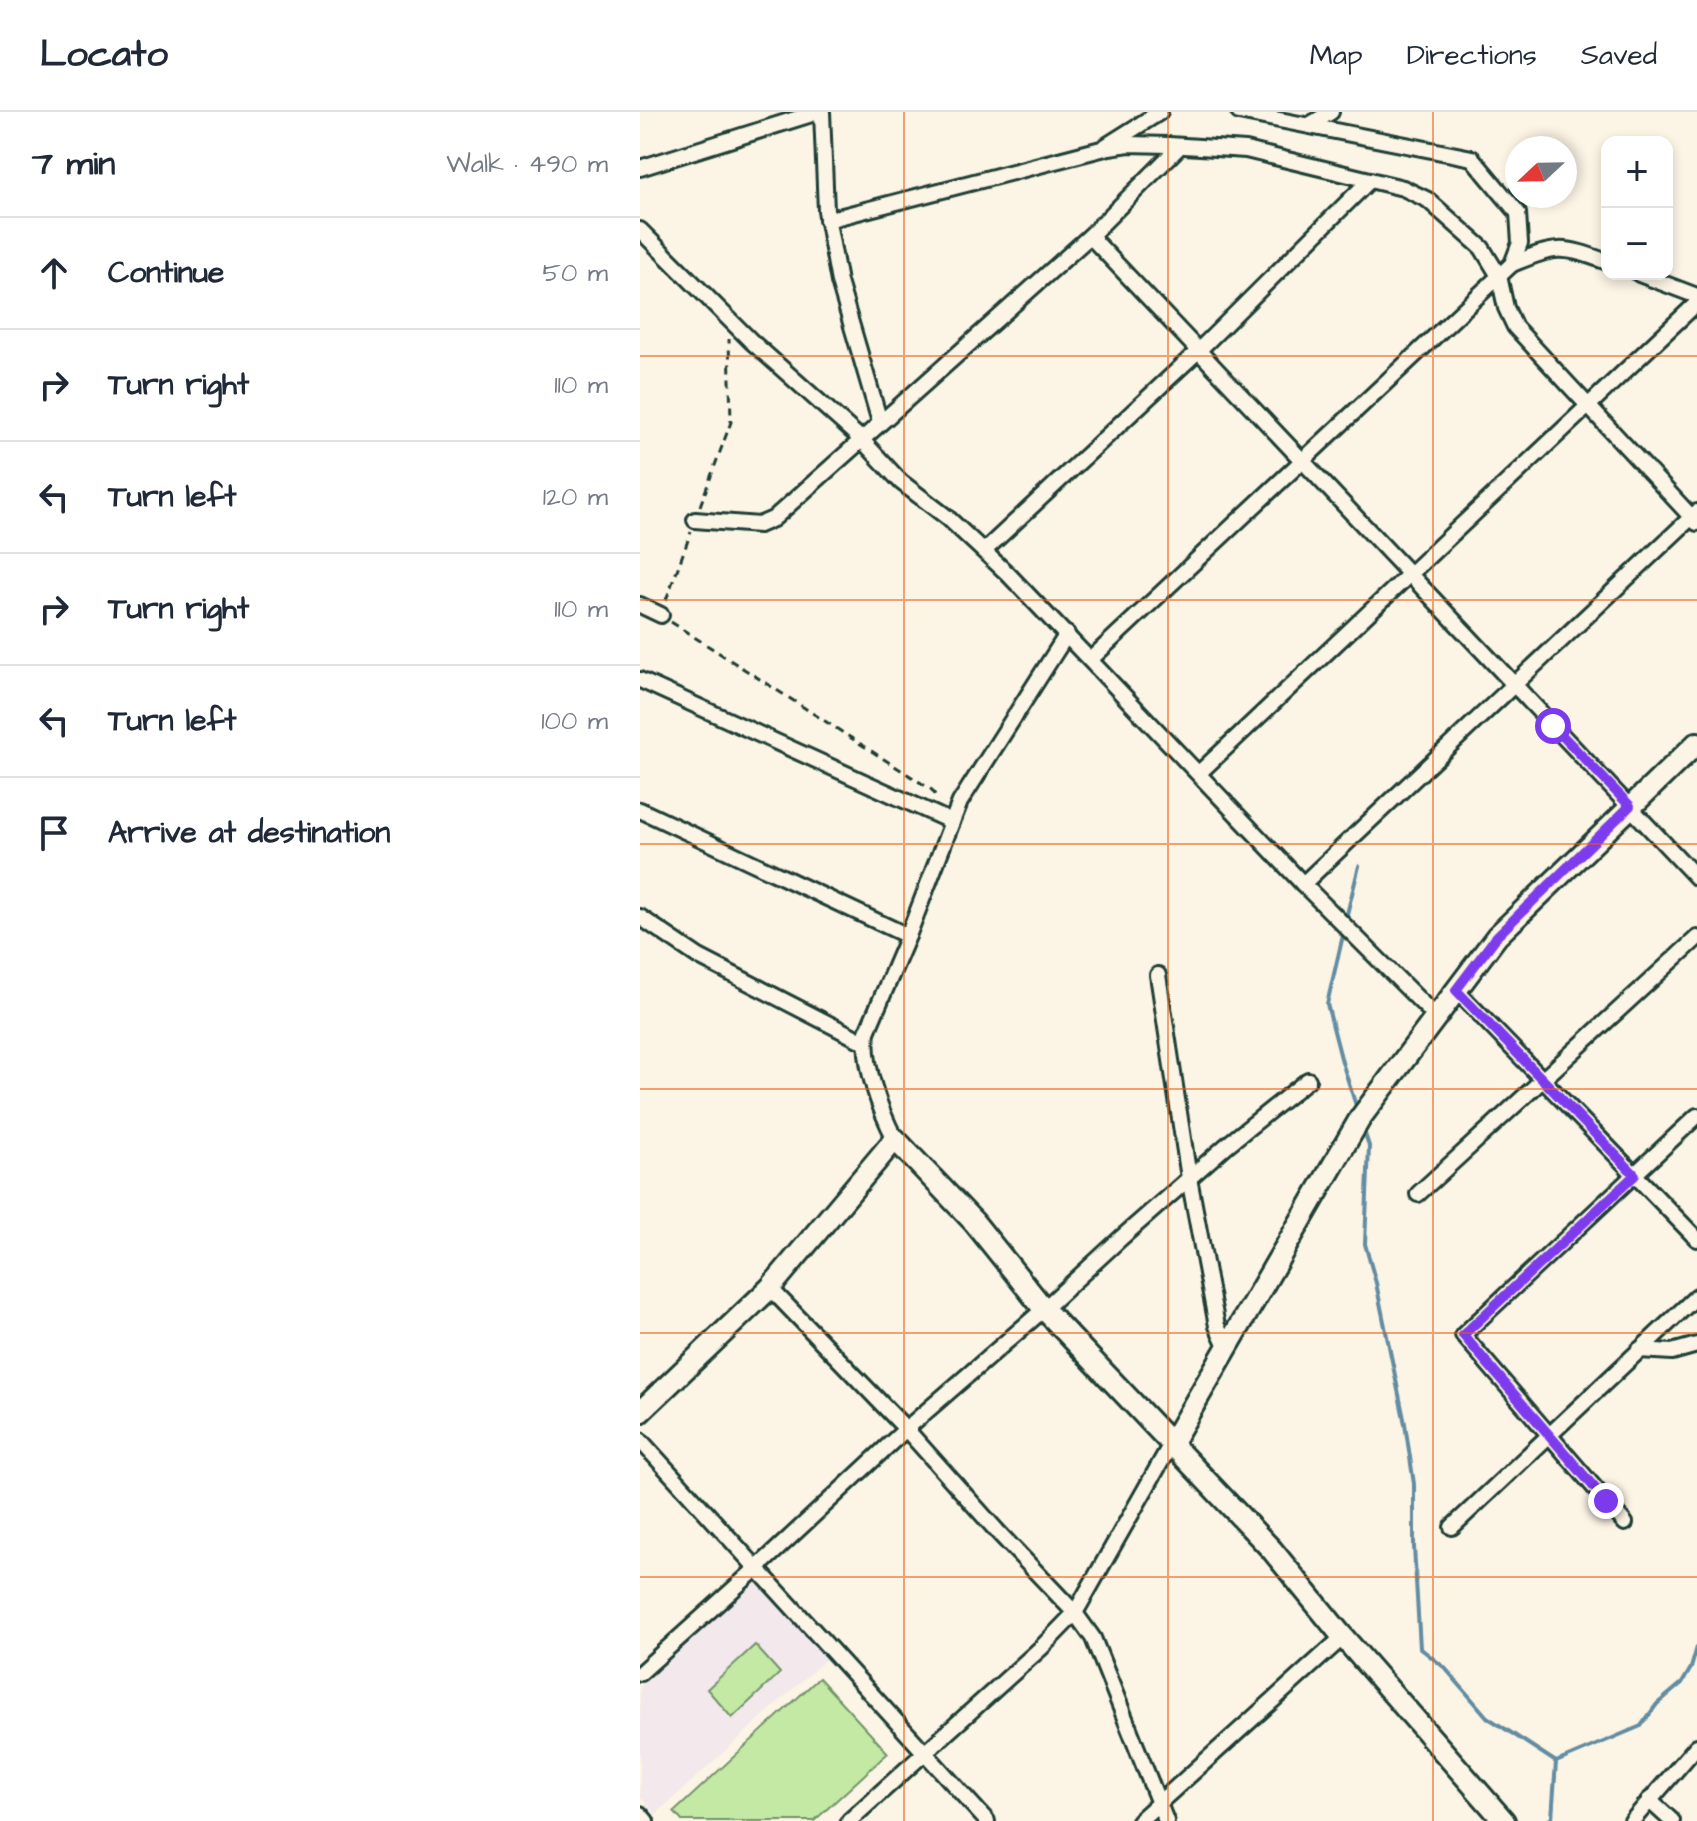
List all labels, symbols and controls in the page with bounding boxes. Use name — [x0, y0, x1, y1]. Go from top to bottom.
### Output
text: Locato — [40, 29, 168, 81]
text: Map — [1310, 36, 1363, 75]
text: Directions — [1407, 36, 1537, 75]
text: Saved — [1581, 36, 1657, 75]
north arrow — [1505, 136, 1577, 208]
map controls — [1601, 136, 1673, 280]
button: + — [1601, 136, 1673, 208]
text: 7 min — [32, 140, 115, 188]
text: Walk · 490 m — [446, 146, 608, 182]
button: − — [1601, 208, 1673, 280]
icon: ahead — [32, 251, 76, 295]
text: Continue — [108, 252, 224, 294]
text: 50 m — [543, 255, 608, 291]
icon: right — [32, 363, 76, 407]
text: Turn right — [108, 364, 249, 406]
text: 110 m — [554, 367, 608, 403]
icon: left — [32, 475, 76, 519]
text: Turn left — [108, 476, 236, 518]
text: 120 m — [543, 479, 608, 515]
icon: right — [32, 587, 76, 631]
text: Turn right — [108, 588, 249, 630]
text: 110 m — [554, 591, 608, 627]
icon: left — [32, 699, 76, 743]
text: Turn left — [108, 700, 236, 742]
text: 100 m — [541, 703, 608, 739]
route start — [1535, 708, 1571, 744]
icon: arrive — [32, 811, 76, 855]
text: Arrive at destination — [108, 812, 390, 854]
route end — [1588, 1483, 1624, 1519]

